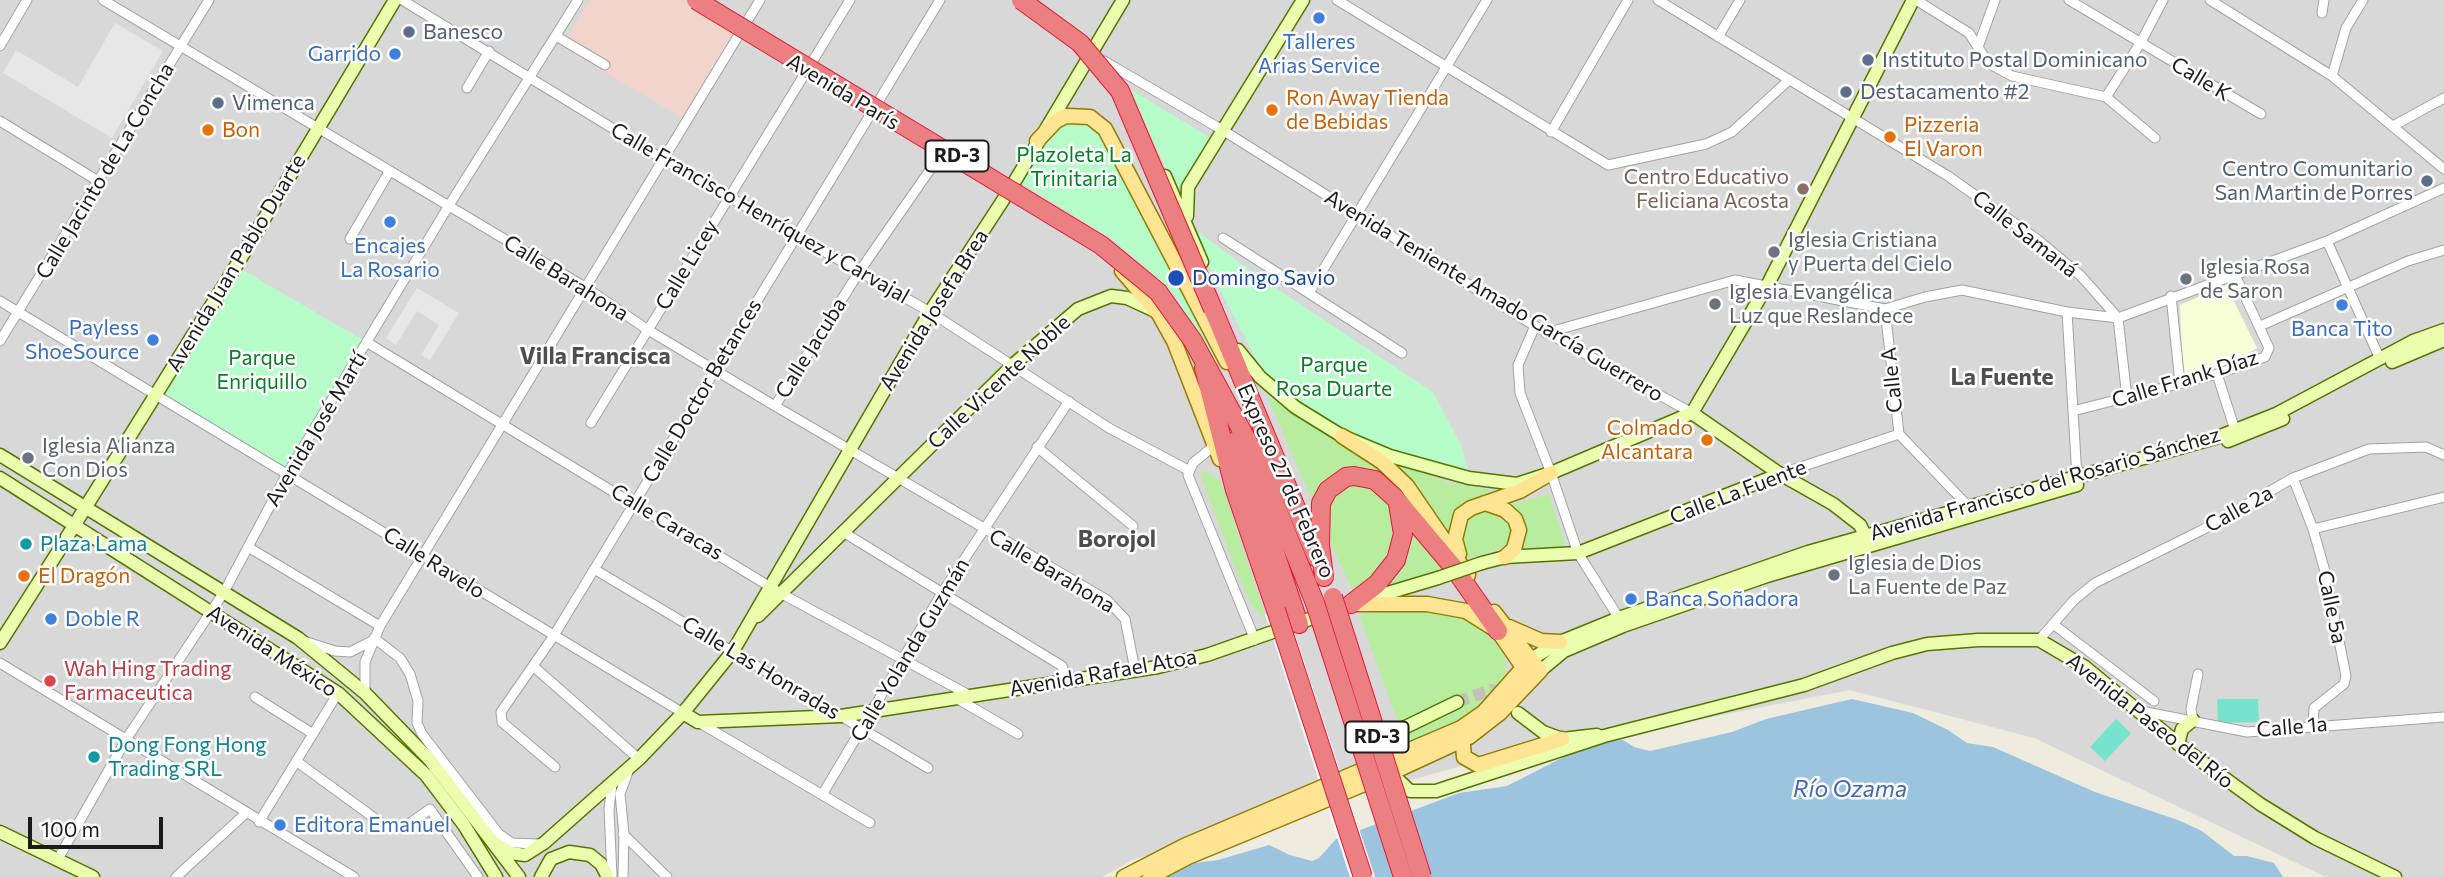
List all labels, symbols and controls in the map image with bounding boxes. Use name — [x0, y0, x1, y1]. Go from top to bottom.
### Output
marker: Talleres Arias Service — [1311, 10, 1327, 26]
place label: Banesco — [423, 19, 503, 45]
marker: Banesco — [401, 24, 417, 40]
place label: Talleres Arias Service — [1258, 29, 1380, 79]
place label: Garrido — [308, 41, 381, 67]
marker: Garrido — [387, 46, 403, 62]
place label: Instituto Postal Dominicano — [1882, 47, 2147, 73]
street label: Avenida París — [782, 48, 904, 136]
street label: Calle K — [2167, 51, 2235, 107]
marker: Instituto Postal Dominicano — [1860, 52, 1876, 68]
street label: Calle Jacinto de La Concha — [30, 58, 180, 284]
place label: Destacamento #2 — [1860, 79, 2029, 105]
marker: Destacamento #2 — [1838, 84, 1854, 100]
place label: Ron Away Tienda de Bebidas — [1286, 85, 1449, 135]
place label: Vimenca — [232, 90, 315, 116]
marker: Vimenca — [210, 95, 226, 111]
marker: Ron Away Tienda de Bebidas — [1264, 102, 1280, 118]
place label: Pizzeria El Varon — [1904, 112, 1983, 162]
place label: Bon — [222, 117, 260, 143]
street label: Calle Francisco Henríquez y Carvajal — [606, 117, 914, 309]
marker: Bon — [200, 122, 216, 138]
marker: Pizzeria El Varon — [1882, 129, 1898, 145]
road number: RD-3 — [926, 140, 988, 172]
park label: Plazoleta La Trinitaria — [1016, 142, 1132, 192]
street label: Avenida Juan Pablo Duarte — [161, 150, 311, 376]
place label: Centro Comunitario San Martin de Porres — [2215, 156, 2413, 206]
place label: Centro Educativo Feliciana Acosta — [1624, 164, 1789, 214]
marker: Centro Comunitario San Martin de Porres — [2419, 173, 2435, 189]
marker: Centro Educativo Feliciana Acosta — [1795, 181, 1811, 197]
street label: Avenida Teniente Amado García Guerrero — [1320, 185, 1668, 407]
street label: Calle Samaná — [1967, 185, 2083, 283]
marker: Encajes La Rosario — [382, 214, 398, 230]
street label: Calle Licey — [650, 215, 724, 315]
street label: Avenida Josefa Brea — [874, 225, 994, 395]
place label: Iglesia Cristiana y Puerta del Cielo — [1788, 227, 1952, 277]
street label: Calle Barahona — [499, 230, 633, 326]
place label: Encajes La Rosario — [340, 233, 440, 283]
marker: Iglesia Cristiana y Puerta del Cielo — [1766, 244, 1782, 260]
place label: Iglesia Rosa de Saron — [2200, 254, 2310, 304]
place label: Domingo Savio — [1192, 265, 1335, 291]
marker: Domingo Savio — [1166, 268, 1186, 288]
marker: Iglesia Rosa de Saron — [2178, 271, 2194, 287]
place label: Iglesia Evangélica Luz que Reslandece — [1729, 279, 1913, 329]
street label: Calle Jacuba — [770, 293, 852, 403]
street label: Calle Doctor Betances — [637, 294, 767, 488]
marker: Iglesia Evangélica Luz que Reslandece — [1707, 296, 1723, 312]
marker: Banca Tito — [2334, 297, 2350, 313]
street label: Calle Vicente Noble — [923, 310, 1075, 454]
place label: Payless ShoeSource — [25, 315, 139, 365]
place label: Banca Tito — [2291, 316, 2393, 342]
marker: Payless ShoeSource — [145, 332, 161, 348]
district label: Villa Francisca — [519, 342, 671, 370]
park label: Parque Enriquillo — [217, 345, 307, 395]
street label: Calle Frank Díaz — [2109, 345, 2261, 413]
street label: Calle A — [1876, 346, 1908, 414]
street label: Avenida José Martí — [260, 347, 372, 511]
park label: Parque Rosa Duarte — [1276, 352, 1392, 402]
district label: La Fuente — [1950, 363, 2054, 391]
street label: Expreso 27 de Febrero — [1232, 380, 1340, 582]
place label: Colmado Alcantara — [1601, 415, 1693, 465]
street label: Avenida Francisco del Rosario Sánchez — [1867, 422, 2223, 546]
marker: Colmado Alcantara — [1699, 432, 1715, 448]
place label: Iglesia Alianza Con Dios — [42, 433, 175, 483]
marker: Iglesia Alianza Con Dios — [20, 450, 36, 466]
street label: Calle La Fuente — [1666, 454, 1810, 530]
street label: Calle Caracas — [606, 479, 728, 565]
street label: Calle 2a — [2201, 480, 2277, 538]
street label: Calle Ravelo — [378, 522, 490, 604]
street label: Calle Barahona — [984, 524, 1120, 618]
district label: Borojol — [1078, 525, 1156, 553]
place label: Plaza Lama — [40, 531, 147, 557]
marker: Plaza Lama — [18, 536, 34, 552]
place label: Iglesia de Dios La Fuente de Paz — [1848, 550, 2007, 600]
street label: Calle Yolanda Guzmán — [845, 554, 975, 746]
place label: El Dragón — [38, 563, 130, 589]
marker: Iglesia de Dios La Fuente de Paz — [1826, 567, 1842, 583]
marker: El Dragón — [16, 568, 32, 584]
street label: Calle 5a — [2312, 568, 2352, 646]
place label: Banca Soñadora — [1645, 586, 1799, 612]
marker: Banca Soñadora — [1623, 591, 1639, 607]
street label: Avenida México — [202, 599, 342, 703]
place label: Doble R — [65, 606, 140, 632]
marker: Doble R — [43, 611, 59, 627]
street label: Calle Las Honradas — [677, 611, 845, 725]
street label: Avenida Rafael Atoa — [1007, 644, 1199, 702]
street label: Avenida Paseo del Río — [2061, 648, 2239, 794]
place label: Wah Hing Trading Farmaceutica — [64, 656, 232, 706]
marker: Wah Hing Trading Farmaceutica — [42, 673, 58, 689]
street label: Calle 1a — [2255, 711, 2329, 743]
road number: RD-3 — [1346, 722, 1408, 752]
place label: Dong Fong Hong Trading SRL — [108, 732, 267, 782]
marker: Dong Fong Hong Trading SRL — [86, 749, 102, 765]
water label: Río Ozama — [1793, 775, 1907, 803]
scale bar — [32, 804, 166, 848]
place label: Editora Emanuel — [294, 812, 450, 838]
text: 100 m — [41, 816, 100, 841]
marker: Editora Emanuel — [272, 817, 288, 833]

